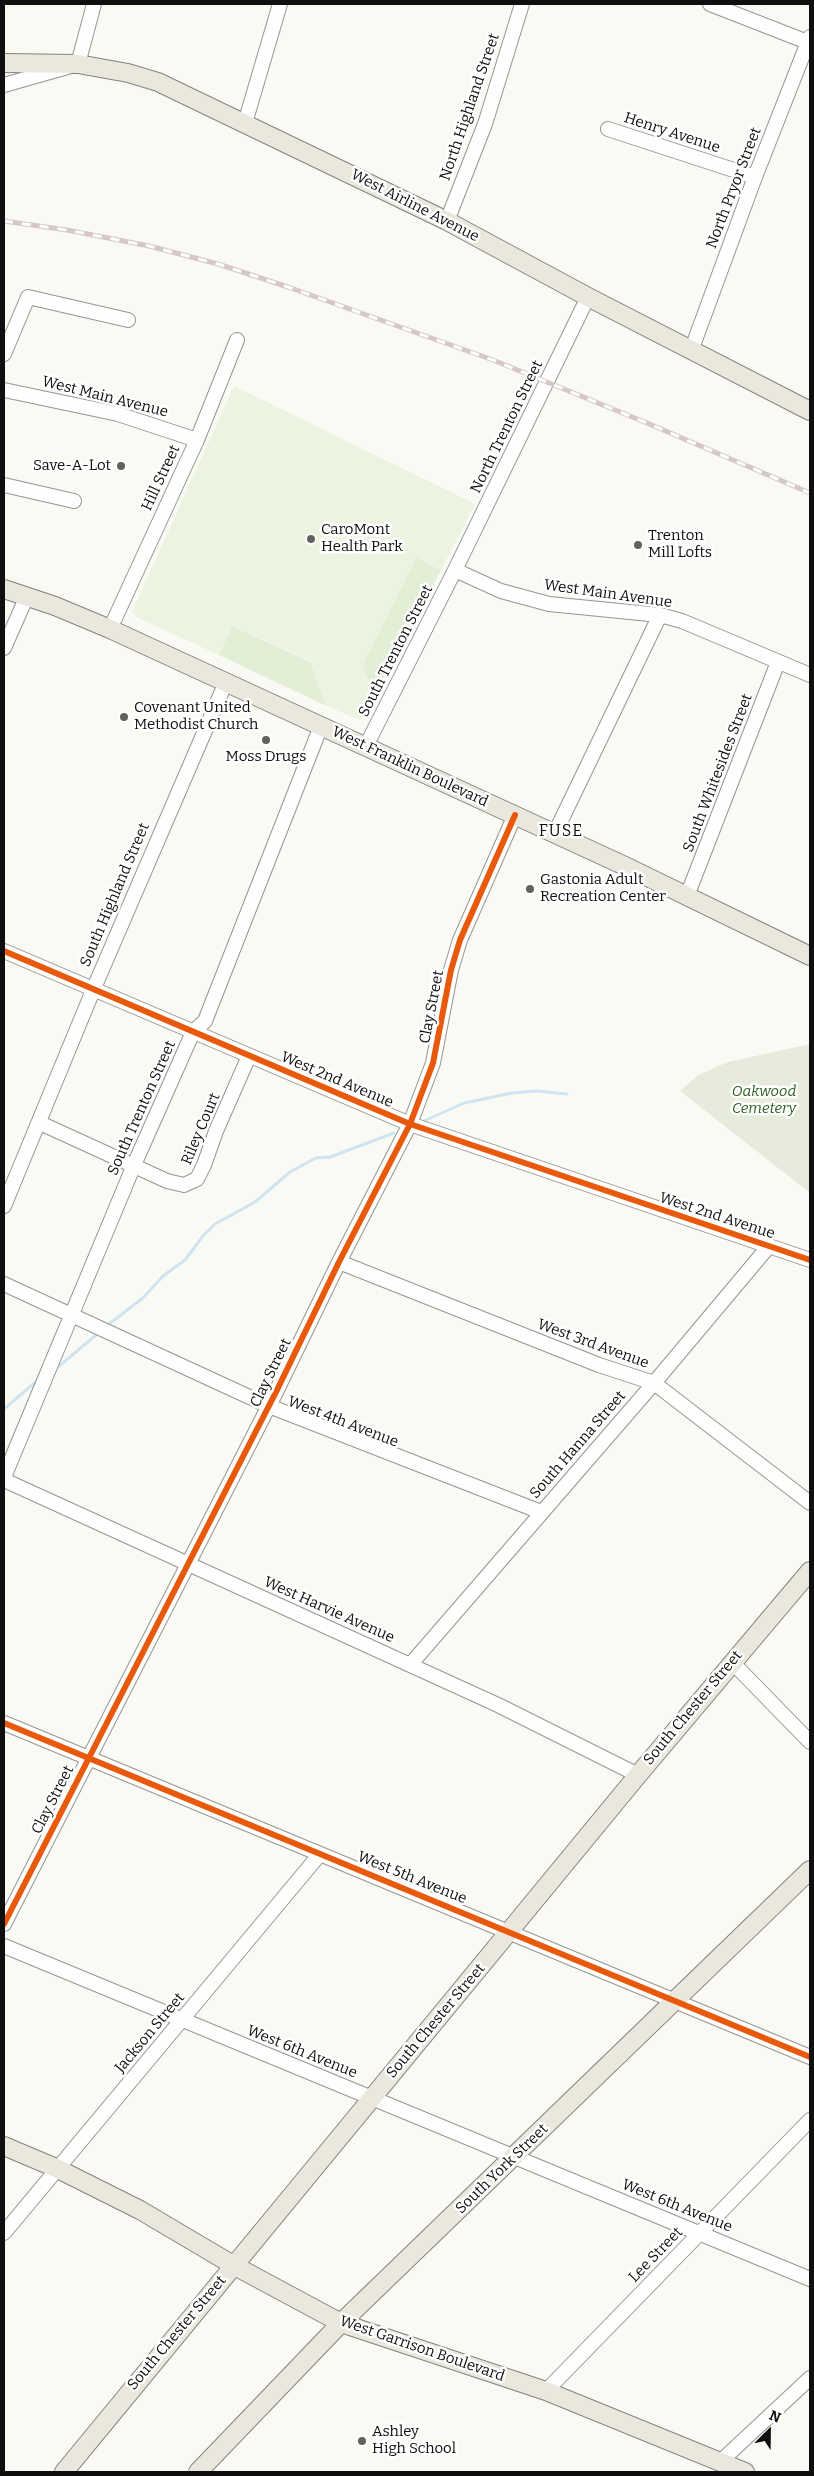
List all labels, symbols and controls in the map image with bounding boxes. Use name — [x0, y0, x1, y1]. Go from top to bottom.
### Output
street label: North Highland Street — [436, 31, 504, 183]
street label: Henry Avenue — [622, 109, 722, 157]
street label: North Pryor Street — [703, 125, 765, 251]
street label: West Airline Avenue — [348, 166, 482, 246]
street label: North Trenton Street — [467, 358, 547, 496]
street label: West Main Avenue — [40, 373, 170, 421]
street label: Hill Street — [138, 442, 184, 514]
place label: Save-A-Lot — [33, 457, 111, 475]
marker: Save-A-Lot — [115, 460, 127, 472]
place label: CaroMont Health Park — [321, 521, 403, 556]
place label: Trenton Mill Lofts — [648, 527, 712, 562]
marker: CaroMont Health Park — [305, 533, 317, 545]
marker: Trenton Mill Lofts — [632, 539, 644, 551]
street label: West Main Avenue — [543, 576, 673, 612]
street label: South Trenton Street — [355, 582, 437, 720]
street label: South Whitesides Street — [679, 691, 757, 855]
place label: Covenant United Methodist Church — [134, 699, 258, 734]
marker: Covenant United Methodist Church — [118, 711, 130, 723]
street label: West Franklin Boulevard — [329, 723, 491, 811]
marker: Moss Drugs — [260, 734, 272, 746]
place label: Moss Drugs — [226, 748, 306, 766]
street label: South Highland Street — [77, 820, 153, 970]
district label: FUSE — [538, 822, 584, 842]
place label: Gastonia Adult Recreation Center — [540, 871, 666, 906]
marker: Gastonia Adult Recreation Center — [524, 883, 536, 895]
street label: Clay Street — [416, 969, 448, 1045]
street label: South Trenton Street — [104, 1038, 180, 1178]
street label: West 2nd Avenue — [278, 1048, 396, 1112]
park label: Oakwood Cemetery — [732, 1083, 796, 1118]
street label: Riley Court — [178, 1090, 224, 1168]
street label: West 2nd Avenue — [657, 1189, 777, 1243]
street label: West 3rd Avenue — [535, 1315, 651, 1373]
street label: Clay Street — [247, 1336, 295, 1410]
street label: South Hanna Street — [526, 1387, 630, 1503]
street label: West 4th Avenue — [285, 1393, 401, 1451]
street label: West Harvie Avenue — [261, 1573, 397, 1647]
street label: South Chester Street — [640, 1647, 746, 1769]
street label: Clay Street — [28, 1763, 78, 1837]
street label: West 5th Avenue — [355, 1848, 469, 1908]
street label: South Chester Street — [383, 1960, 489, 2082]
street label: Jackson Street — [111, 1989, 189, 2077]
street label: West 6th Avenue — [244, 2022, 360, 2082]
street label: South York Street — [452, 2120, 552, 2218]
street label: West 6th Avenue — [619, 2176, 735, 2236]
street label: Lee Street — [625, 2224, 687, 2286]
street label: South Chester Street — [124, 2272, 230, 2394]
street label: West Garrison Boulevard — [337, 2312, 507, 2386]
north arrow — [744, 2406, 794, 2456]
text: N — [767, 2407, 783, 2427]
place label: Ashley High School — [372, 2423, 456, 2458]
marker: Ashley High School — [356, 2435, 368, 2447]

